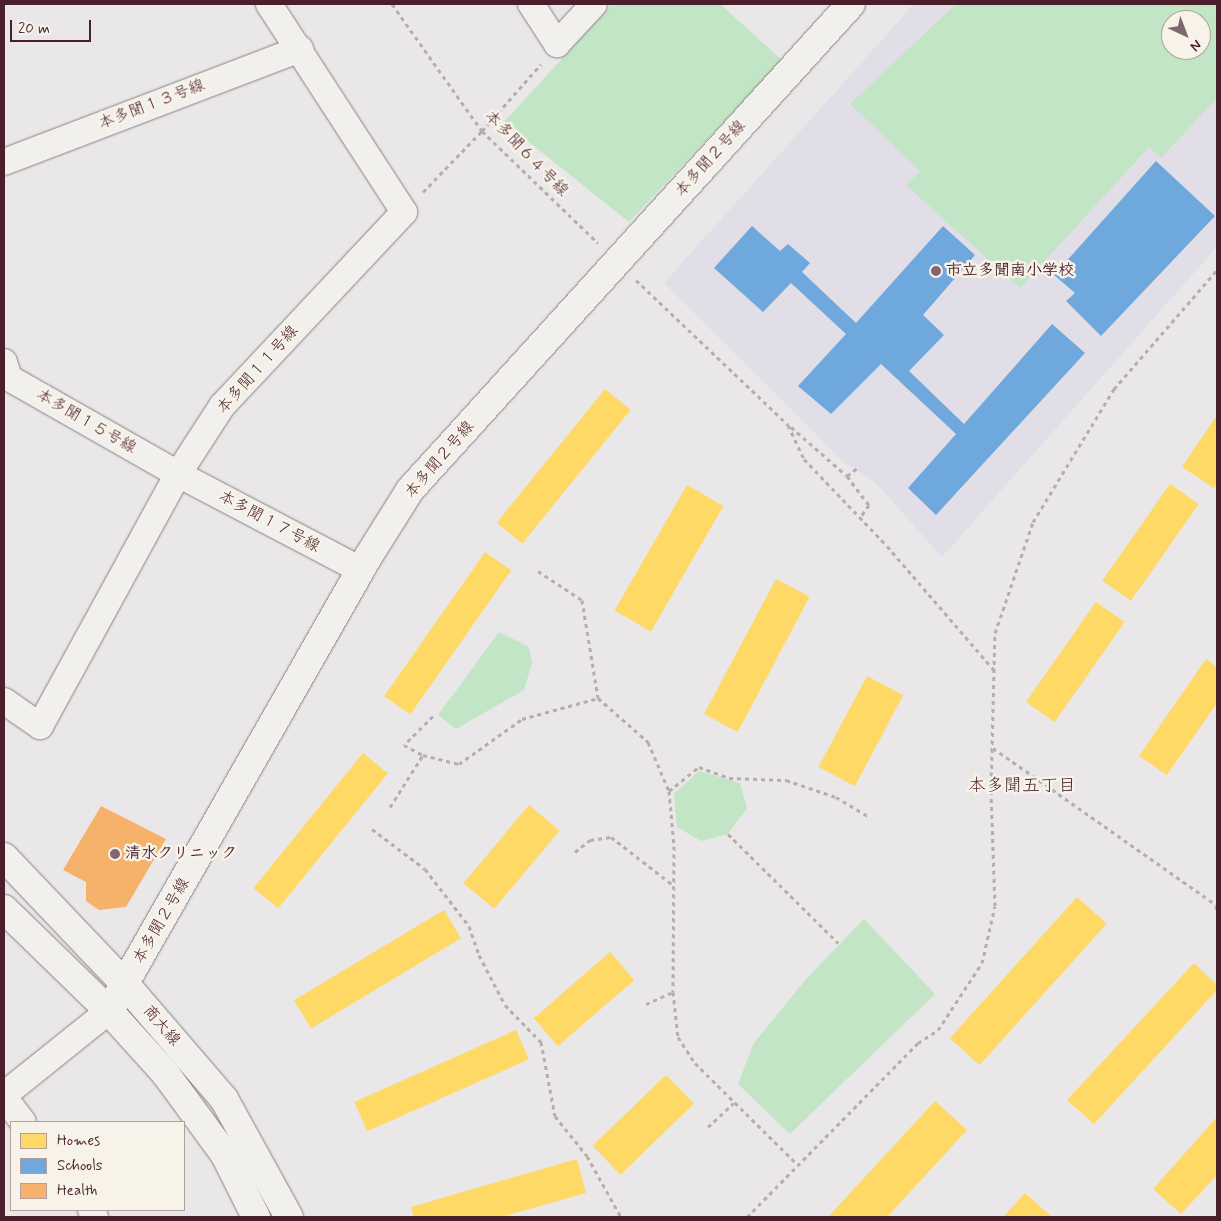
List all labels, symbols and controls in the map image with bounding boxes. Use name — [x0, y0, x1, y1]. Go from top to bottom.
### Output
scale bar — [12, 10, 94, 42]
north arrow — [1161, 10, 1211, 60]
text: 20 m — [18, 19, 50, 39]
text: N — [1186, 35, 1205, 55]
street label: 本多聞１３号線 — [96, 76, 208, 134]
street label: 本多聞６４号線 — [480, 107, 572, 201]
street label: 本多聞２号線 — [672, 117, 750, 201]
place label: 市立多聞南小学校 — [946, 261, 1074, 281]
marker: 市立多聞南小学校 — [930, 265, 942, 277]
street label: 本多聞１１号線 — [213, 322, 303, 418]
street label: 本多聞１５号線 — [33, 386, 139, 458]
street label: 本多聞２号線 — [401, 417, 479, 503]
street label: 本多聞１７号線 — [215, 487, 323, 557]
district label: 本多聞五丁目 — [968, 775, 1076, 797]
place label: 清水クリニック — [125, 844, 237, 864]
marker: 清水クリニック — [109, 848, 121, 860]
street label: 本多聞２号線 — [130, 875, 194, 967]
street label: 商大線 — [138, 1002, 184, 1050]
legend — [10, 1121, 185, 1211]
text: Homes — [57, 1131, 100, 1151]
text: Schools — [57, 1156, 103, 1176]
text: Health — [57, 1181, 98, 1201]

